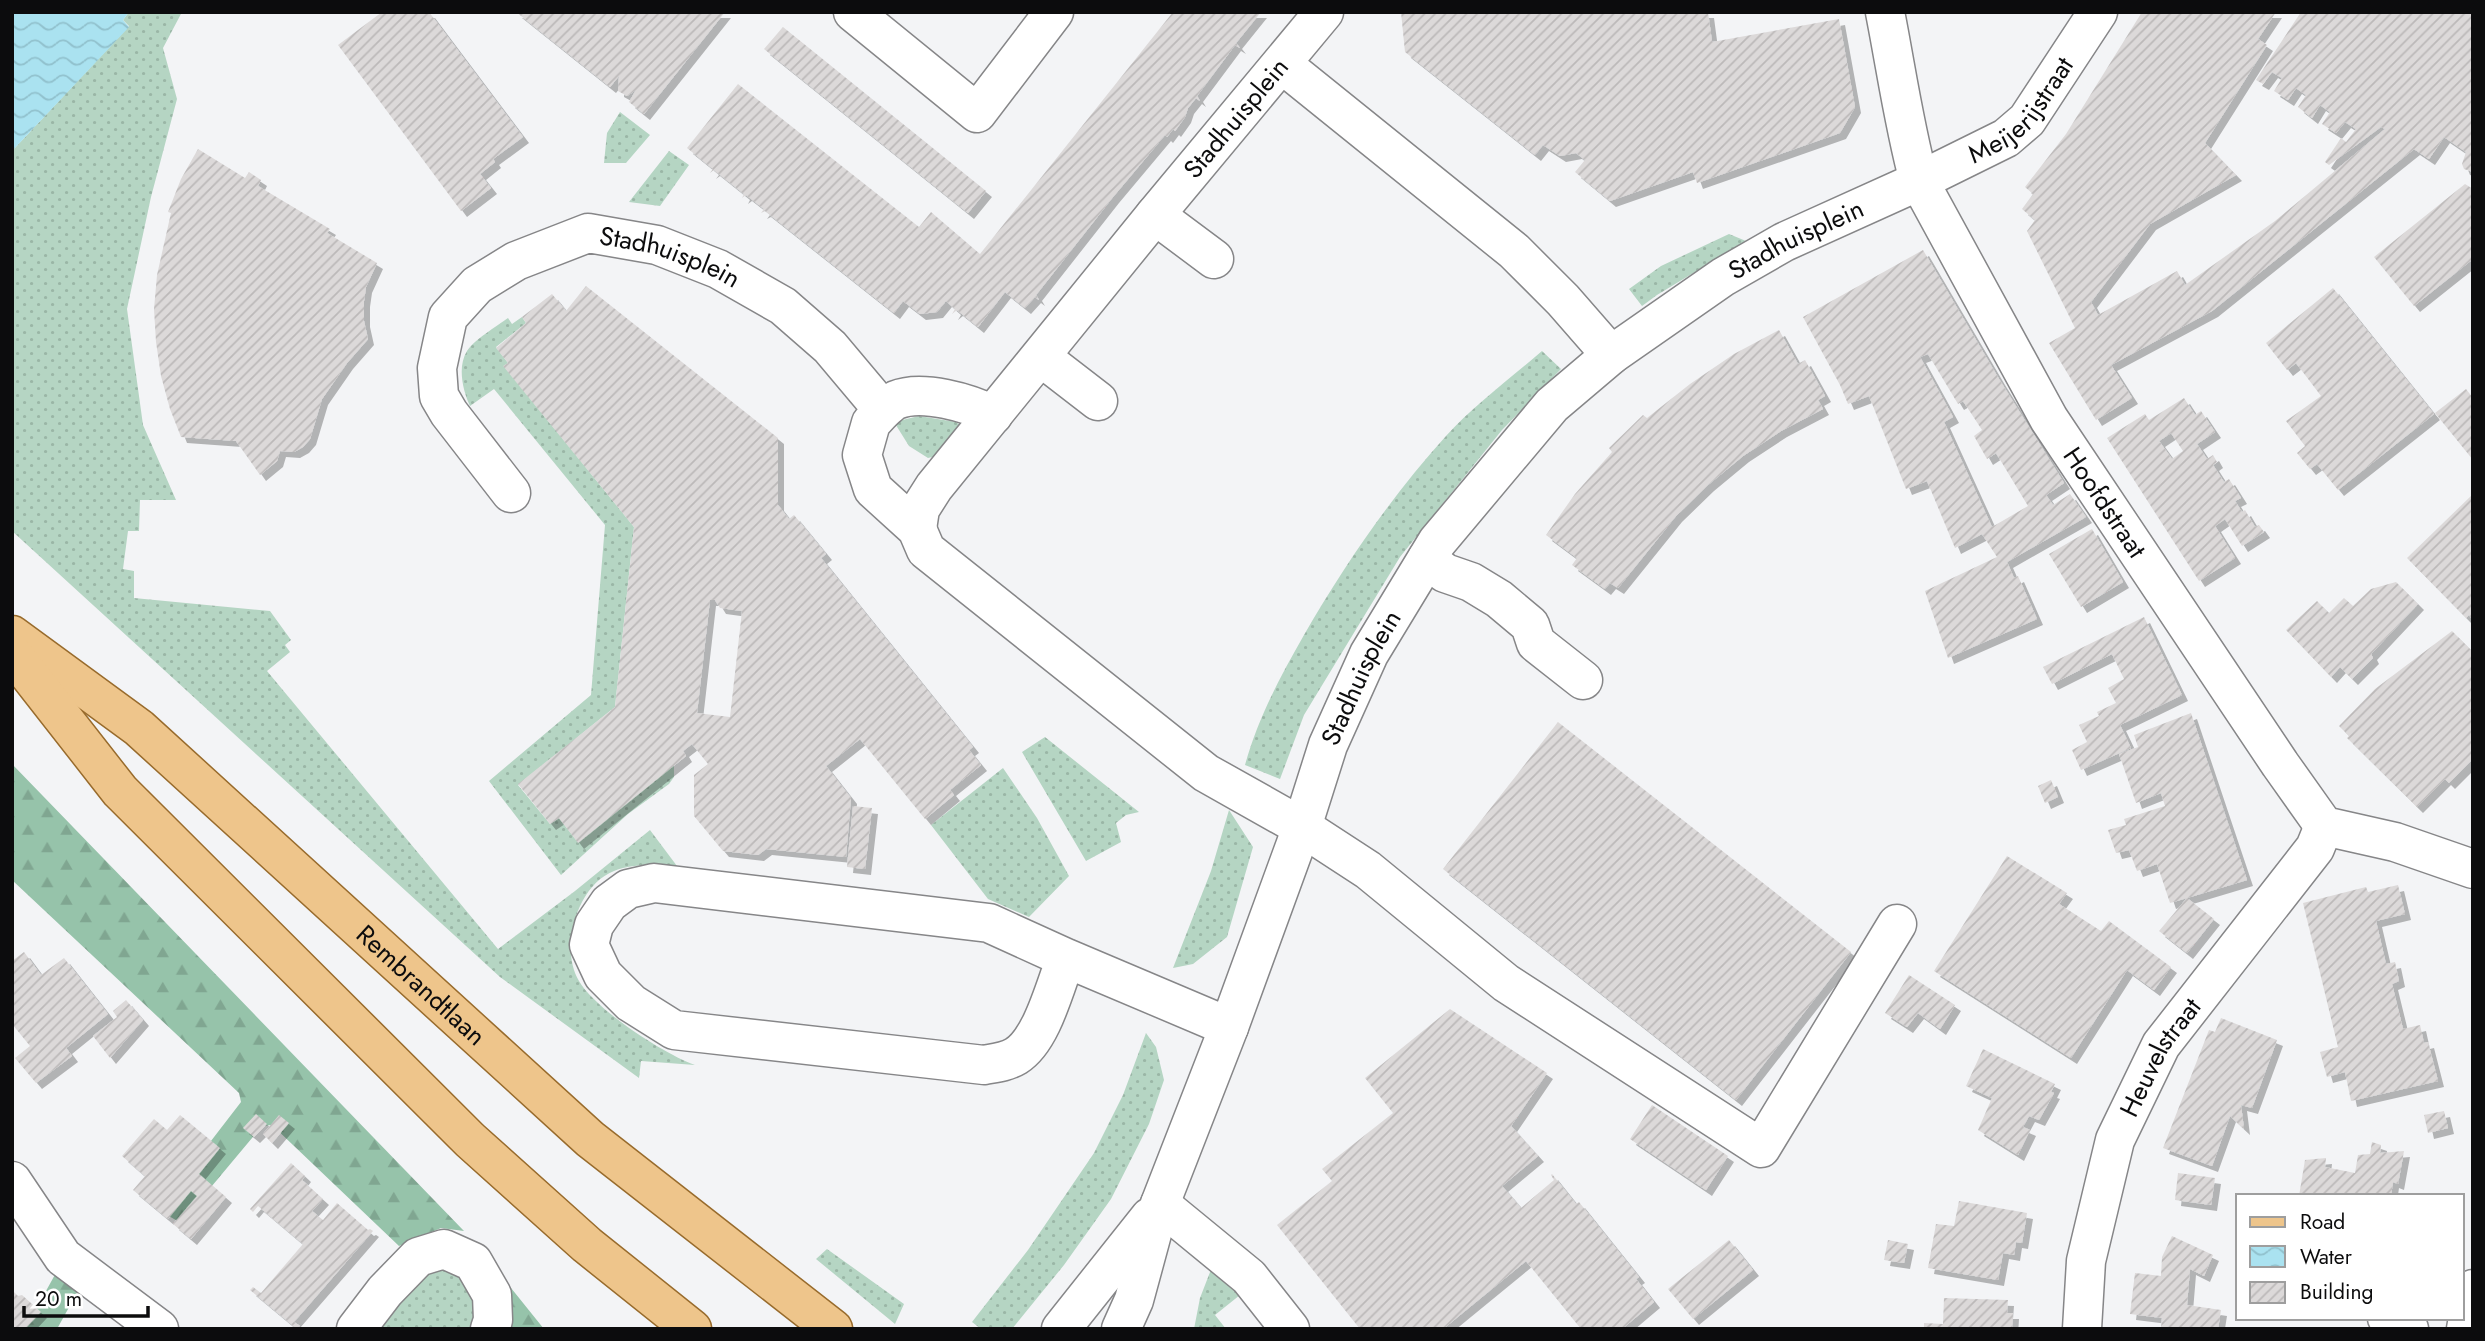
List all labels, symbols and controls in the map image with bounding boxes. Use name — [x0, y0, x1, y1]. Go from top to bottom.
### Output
street label: Stadhuisplein — [1174, 49, 1297, 187]
street label: Meijerijstraat — [1961, 49, 2083, 173]
street label: Stadhuisplein — [1721, 189, 1870, 289]
street label: Stadhuisplein — [597, 216, 748, 297]
street label: Hoofdstraat — [2054, 439, 2156, 566]
street label: Stadhuisplein — [1311, 603, 1410, 752]
street label: Rembrandtlaan — [348, 916, 494, 1054]
street label: Heuvelstraat — [2110, 989, 2211, 1123]
legend — [2236, 1194, 2464, 1320]
text: Road — [2300, 1207, 2345, 1237]
text: Water — [2300, 1242, 2353, 1272]
scale bar — [24, 1274, 149, 1318]
text: Building — [2300, 1277, 2373, 1307]
text: 20 m — [35, 1284, 82, 1314]

